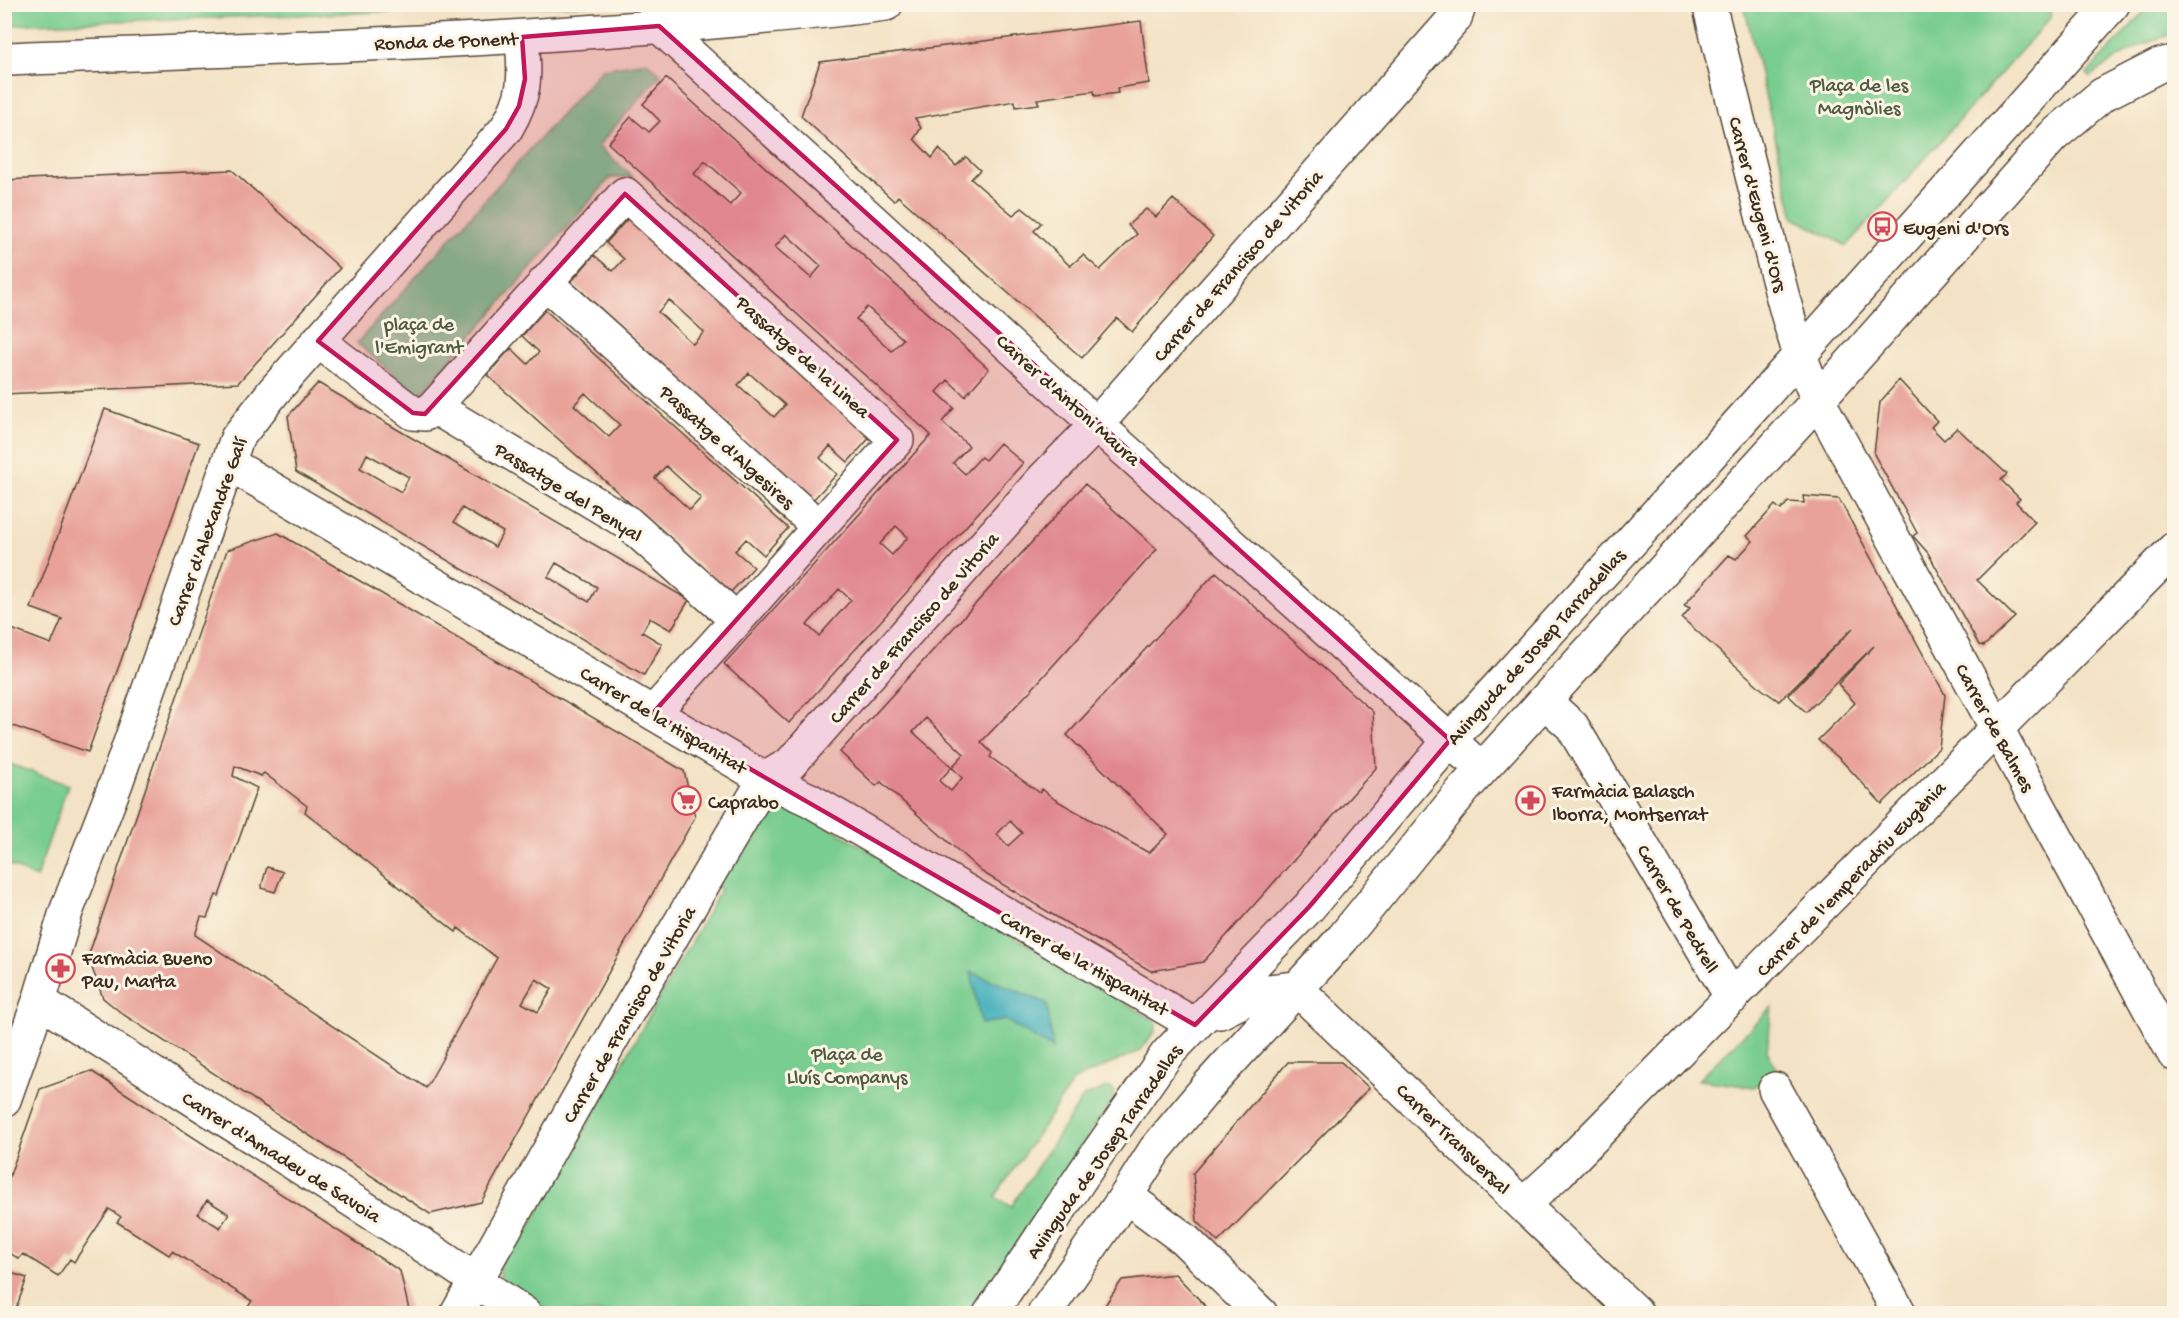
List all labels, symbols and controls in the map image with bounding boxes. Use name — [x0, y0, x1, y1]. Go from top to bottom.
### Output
street label: Ronda de Ponent — [374, 29, 520, 57]
park label: Plaça de les Magnòlies — [1809, 76, 1909, 122]
street label: Carrer d'Eugeni d'Ors — [1721, 115, 1790, 296]
street label: Carrer de Francisco de Vitoria — [1150, 166, 1330, 368]
bus stop icon: Eugeni d'Ors — [1866, 211, 1898, 243]
place label: Eugeni d'Ors — [1903, 219, 2009, 242]
street label: Passatge de la Linea — [729, 292, 874, 425]
park label: plaça de l'Emigrant — [375, 315, 465, 361]
street label: Carrer d'Antoni Maura — [990, 331, 1144, 473]
street label: Passatge d'Algesires — [653, 381, 798, 516]
street label: Carrer d'Alexandre Galí — [164, 434, 254, 630]
street label: Passatge del Penyal — [488, 439, 645, 549]
street label: Carrer de Francisco de Vitoria — [826, 528, 1006, 730]
street label: Avinguda de Josep Tarradellas — [1443, 545, 1632, 751]
street label: Carrer de Balmes — [1948, 661, 2038, 797]
street label: Carrer de la Hispanitat — [575, 663, 751, 782]
street label: Carrer de l'emperadriu Eugènia — [1753, 777, 1953, 983]
place label: Farmàcia Balasch Iborra, Montserrat — [1551, 782, 1709, 828]
supermarket icon: Caprabo — [671, 785, 703, 817]
pharmacy icon: Farmàcia Balasch Iborra, Montserrat — [1515, 785, 1547, 817]
place label: Caprabo — [708, 793, 779, 816]
street label: Carrer de Pedrell — [1630, 842, 1722, 978]
street label: Carrer de Francisco de Vitoria — [559, 902, 703, 1128]
street label: Carrer de la Hispanitat — [995, 907, 1173, 1024]
place label: Farmàcia Bueno Pau, Marta — [81, 949, 213, 995]
pharmacy icon: Farmàcia Bueno Pau, Marta — [45, 952, 77, 984]
street label: Avinguda de Josep Tarradellas — [1023, 1041, 1189, 1265]
park label: Plaça de Lluís Companys — [787, 1045, 908, 1091]
street label: Carrer Transversal — [1390, 1080, 1514, 1201]
street label: Carrer d'Amadeu de Savoia — [176, 1088, 385, 1230]

